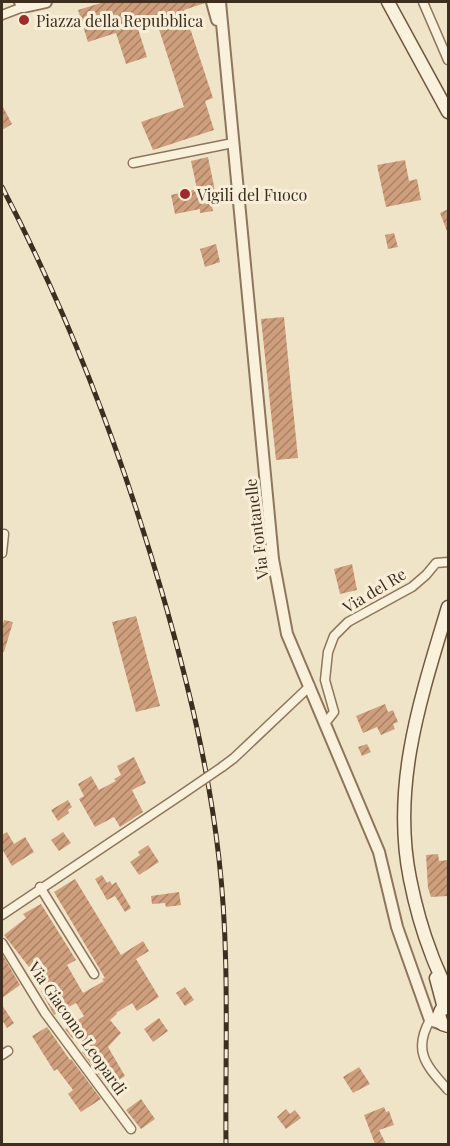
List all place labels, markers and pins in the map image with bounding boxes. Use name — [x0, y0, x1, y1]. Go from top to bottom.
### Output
place label: Piazza della Repubblica — [36, 10, 203, 31]
marker: Piazza della Repubblica — [17, 13, 31, 27]
place label: Vigili del Fuoco — [196, 184, 308, 205]
marker: Vigili del Fuoco — [178, 187, 192, 201]

